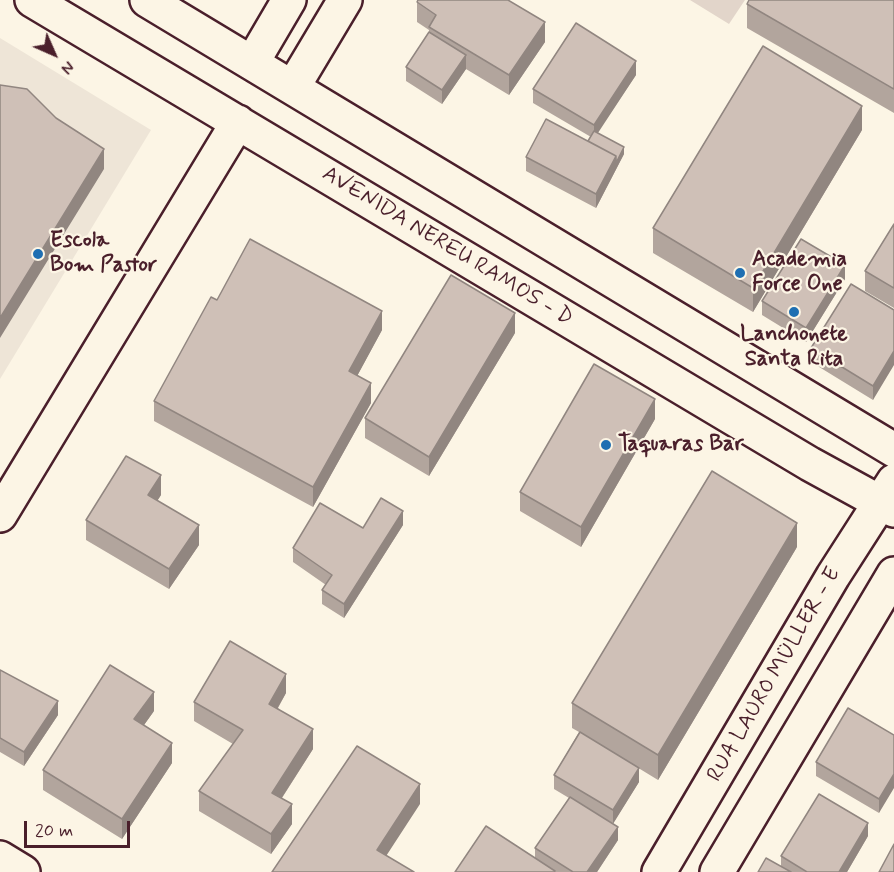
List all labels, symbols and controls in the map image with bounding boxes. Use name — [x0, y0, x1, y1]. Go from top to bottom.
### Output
north arrow — [24, 24, 84, 84]
text: N — [56, 56, 78, 78]
street label: AVENIDA NEREU RAMOS - D — [317, 162, 577, 332]
place label: Escola Bom Pastor — [50, 228, 157, 280]
marker: Escola Bom Pastor — [31, 247, 45, 261]
place label: Academia Force One — [752, 247, 847, 298]
marker: Academia Force One — [733, 266, 747, 280]
marker: Lanchonete Santa Rita — [787, 305, 801, 319]
place label: Lanchonete Santa Rita — [740, 322, 848, 374]
place label: Taquaras Bar — [618, 432, 743, 458]
marker: Taquaras Bar — [599, 438, 613, 452]
street label: RUA LAURO MÜLLER - E — [703, 563, 847, 787]
scale bar — [27, 809, 134, 847]
text: 20 m — [35, 819, 73, 843]

